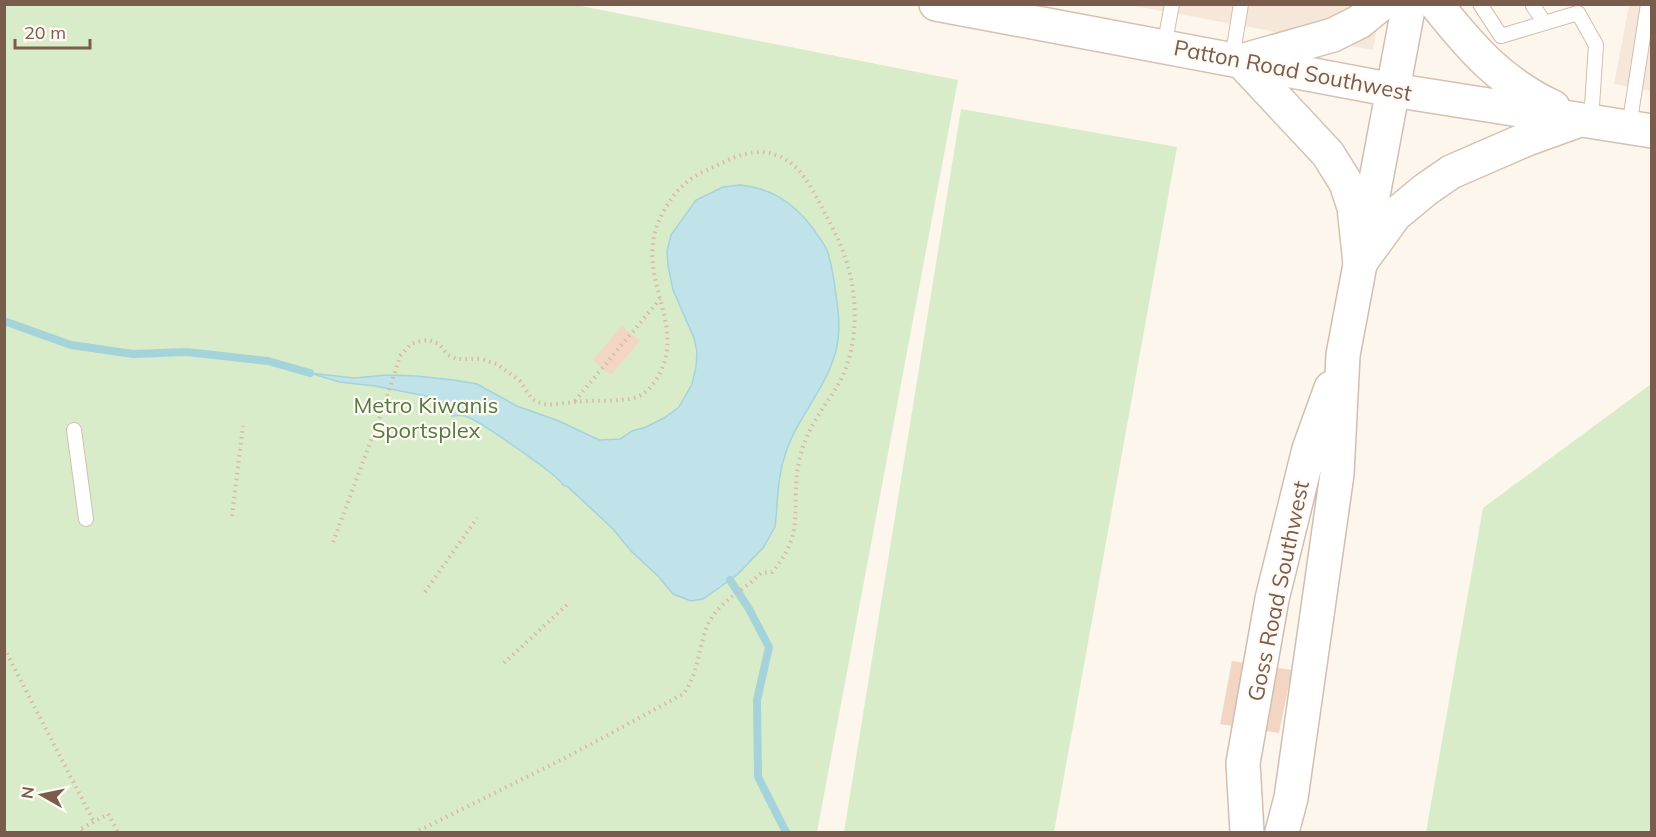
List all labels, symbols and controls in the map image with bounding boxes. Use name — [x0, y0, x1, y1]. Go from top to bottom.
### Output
scale bar — [15, 12, 90, 50]
text: 20 m — [24, 21, 66, 44]
street label: Patton Road Southwest — [1172, 33, 1415, 107]
park label: Metro Kiwanis Sportsplex — [353, 391, 499, 444]
street label: Goss Road Southwest — [1241, 478, 1315, 704]
north arrow — [12, 765, 72, 825]
text: N — [16, 785, 38, 800]

